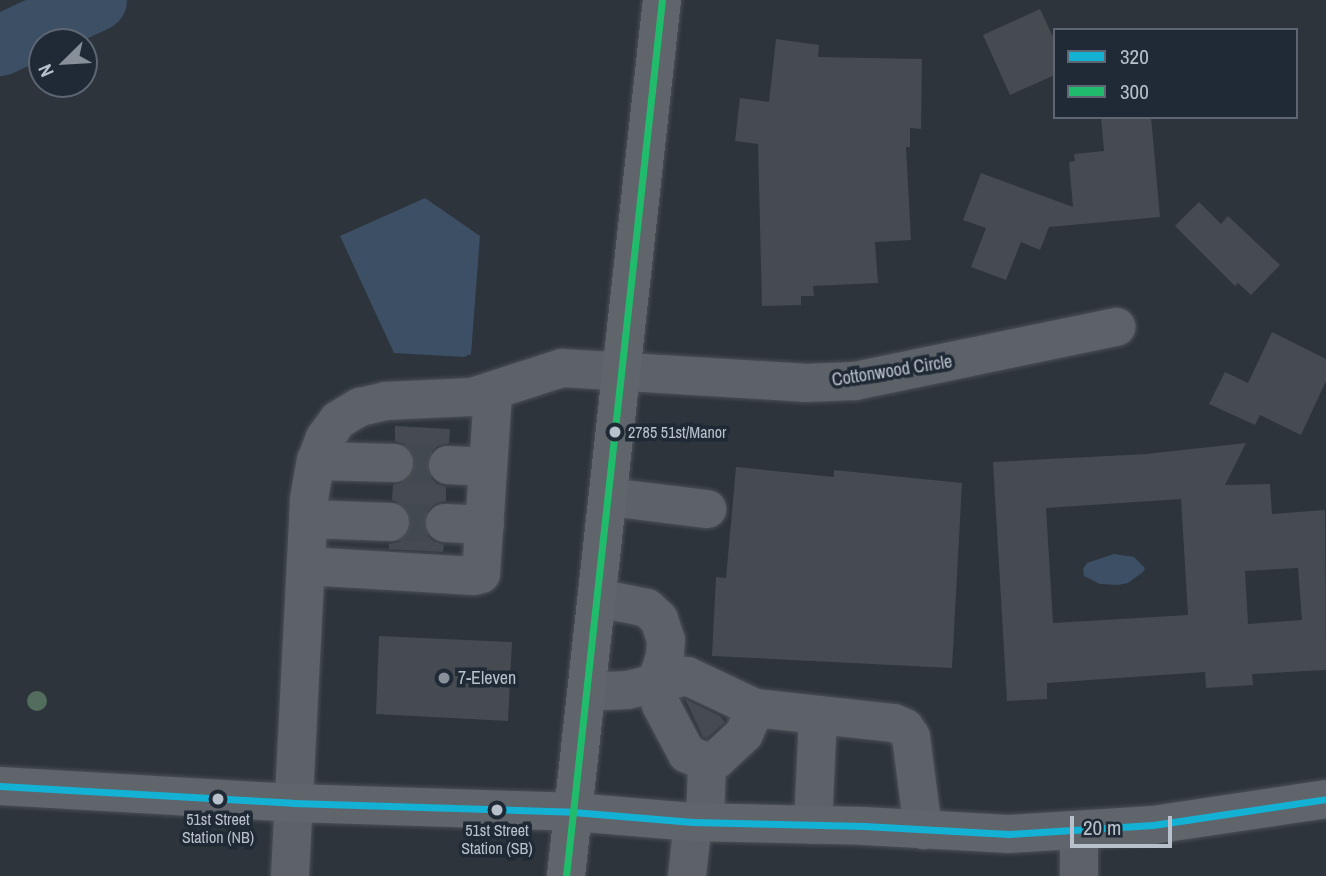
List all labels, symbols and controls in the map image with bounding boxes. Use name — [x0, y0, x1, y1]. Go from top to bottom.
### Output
north arrow — [28, 28, 98, 98]
legend — [1053, 28, 1298, 119]
text: 320 — [1120, 42, 1149, 71]
text: N — [31, 60, 60, 81]
text: 300 — [1120, 77, 1149, 106]
street label: Cottonwood Circle — [830, 351, 954, 391]
place label: 2785 51st/Manor — [628, 422, 726, 442]
marker: 2785 51st/Manor — [608, 425, 622, 439]
place label: 7-Eleven — [458, 667, 516, 689]
marker: 7-Eleven — [436, 670, 452, 686]
marker: 51st Street Station (NB) — [211, 792, 225, 806]
scale bar — [1074, 802, 1176, 846]
marker: 51st Street Station (SB) — [490, 803, 504, 817]
place label: 51st Street Station (NB) — [182, 809, 254, 847]
text: 20 m — [1083, 813, 1121, 842]
place label: 51st Street Station (SB) — [461, 820, 533, 858]

